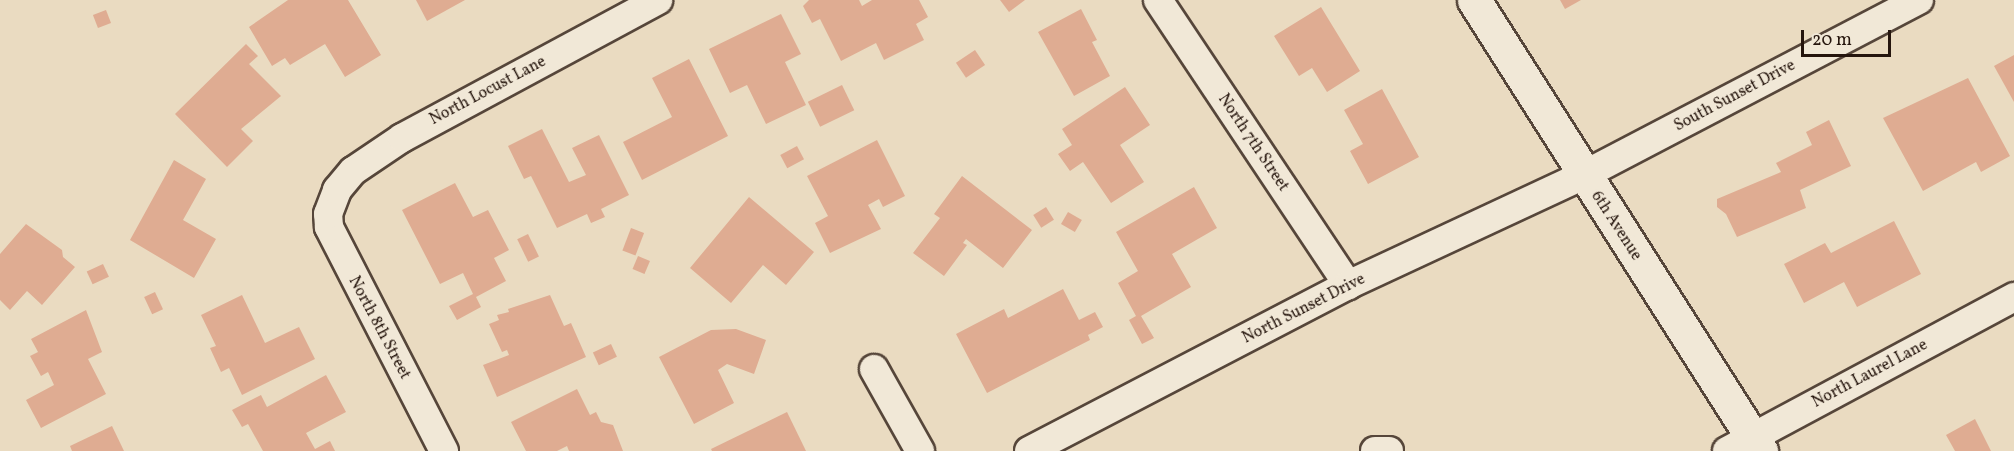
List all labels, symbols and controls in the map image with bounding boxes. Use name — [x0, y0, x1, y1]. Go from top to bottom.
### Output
scale bar — [1804, 18, 1894, 56]
text: 20 m — [1812, 28, 1852, 53]
street label: North Locust Lane — [427, 52, 549, 130]
street label: South Sunset Drive — [1671, 56, 1799, 136]
street label: North 7th Street — [1213, 91, 1293, 195]
street label: 6th Avenue — [1586, 188, 1646, 264]
street label: North Sunset Drive — [1239, 270, 1369, 348]
street label: North 8th Street — [344, 273, 414, 383]
street label: North Laurel Lane — [1809, 336, 1931, 412]

